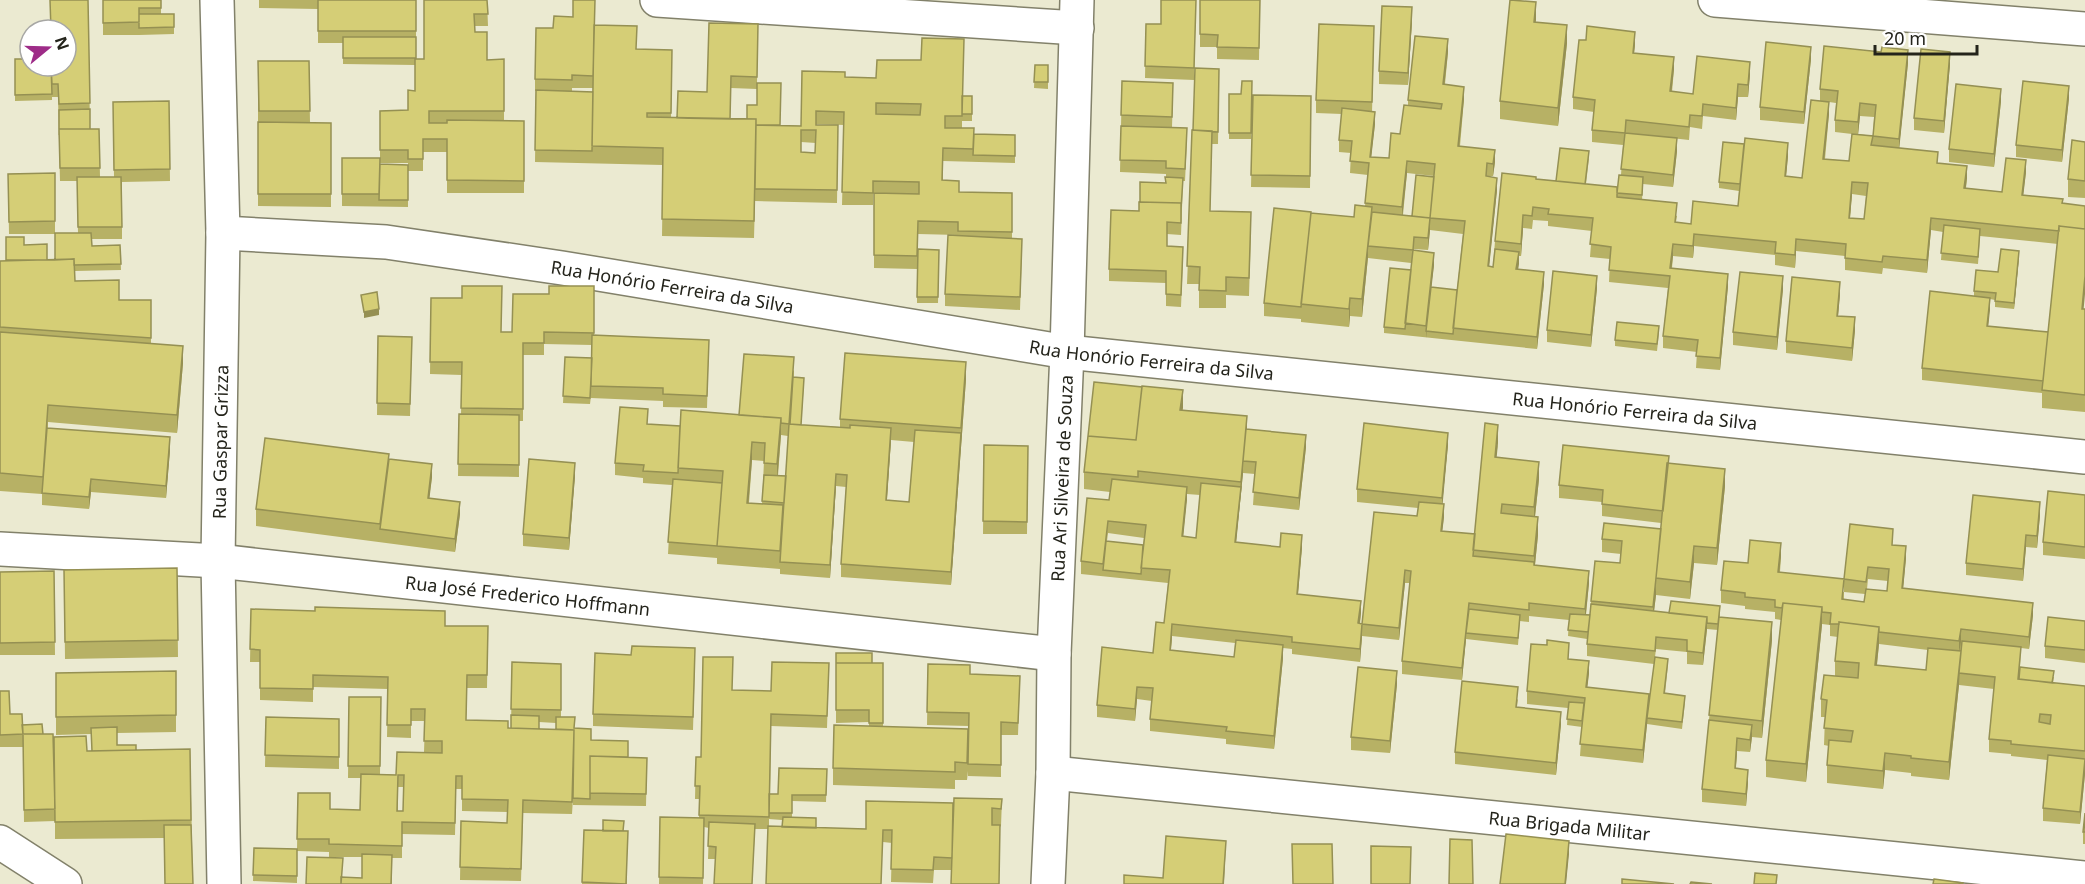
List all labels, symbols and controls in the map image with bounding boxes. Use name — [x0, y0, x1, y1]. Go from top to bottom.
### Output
north arrow — [18, 18, 78, 78]
scale bar — [1875, 18, 1977, 56]
text: 20 m — [1884, 26, 1926, 50]
text: N — [50, 33, 75, 53]
street label: Rua Honório Ferreira da Silva — [549, 254, 796, 318]
street label: Rua Honório Ferreira da Silva — [1027, 334, 1275, 385]
street label: Rua Gaspar Grizza — [207, 365, 233, 519]
street label: Rua Ari Silveira de Souza — [1045, 374, 1078, 582]
street label: Rua Honório Ferreira da Silva — [1511, 386, 1759, 435]
street label: Rua José Frederico Hoffmann — [404, 570, 652, 621]
street label: Rua Brigada Militar — [1487, 805, 1652, 846]

